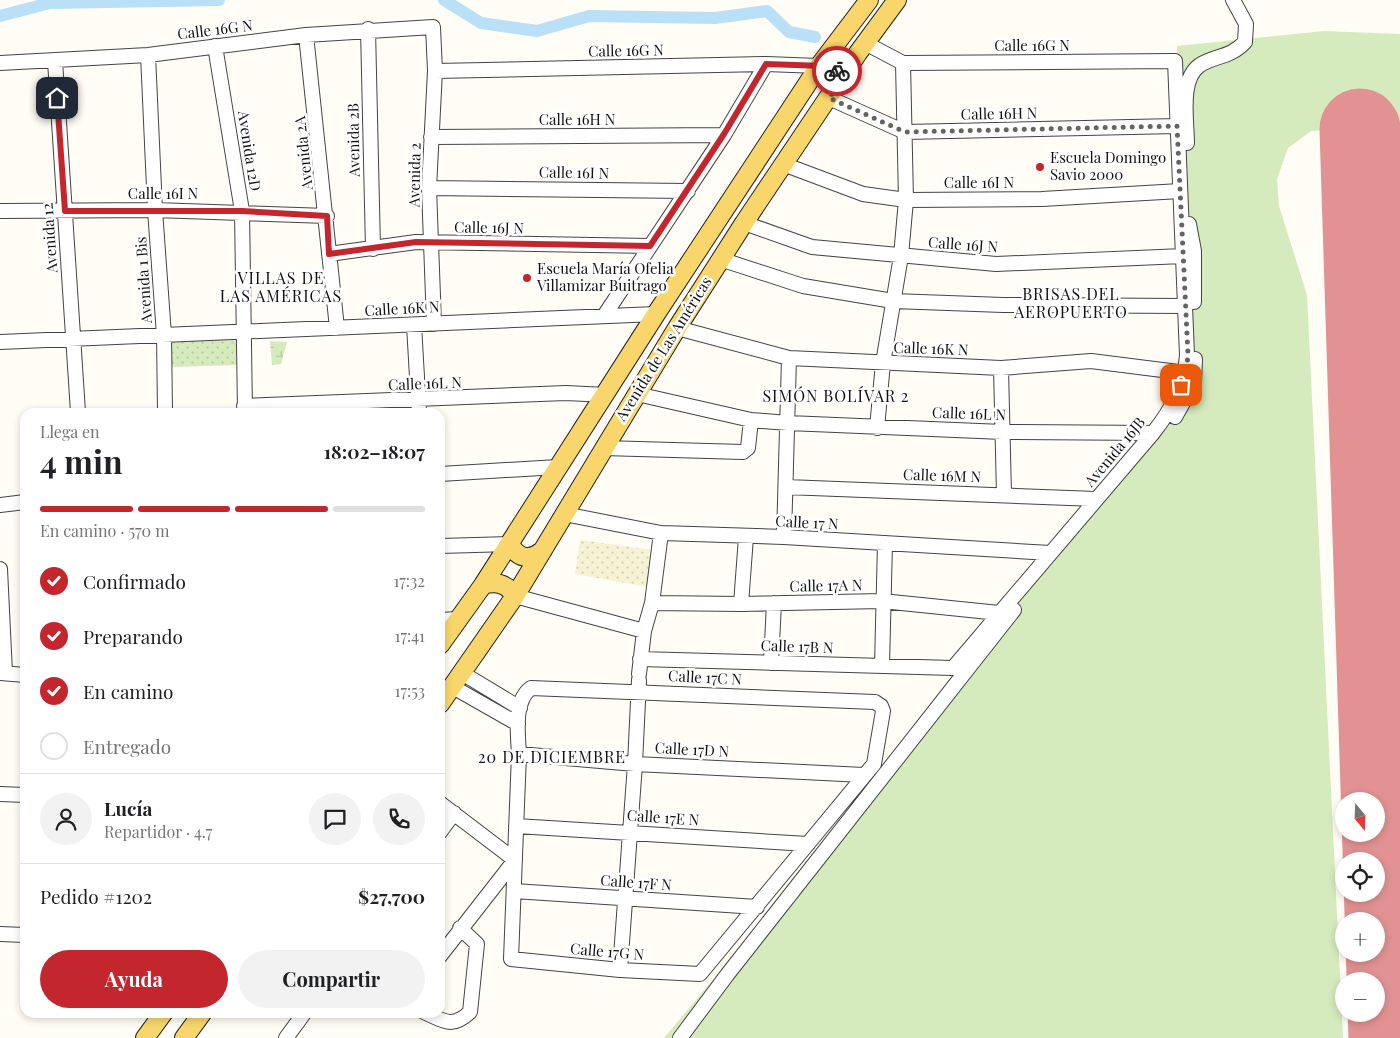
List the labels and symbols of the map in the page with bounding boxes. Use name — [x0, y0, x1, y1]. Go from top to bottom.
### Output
street label: Calle 16G N — [176, 14, 254, 44]
street label: Calle 16G N — [994, 35, 1070, 55]
street label: Calle 16G N — [588, 39, 664, 61]
courier — [812, 46, 862, 96]
pin — [36, 77, 78, 119]
street label: Calle 16H N — [961, 102, 1038, 124]
street label: Avenida 2B — [342, 103, 364, 178]
street label: Avenida 12D — [234, 108, 266, 193]
street label: Calle 16H N — [539, 109, 616, 129]
street label: Avenida 2A — [289, 115, 317, 192]
street label: Avenida 2 — [403, 143, 425, 208]
place label: Escuela Domingo Savio 2000 — [1050, 147, 1166, 184]
street label: Calle 16I N — [539, 161, 610, 183]
marker: Escuela Domingo Savio 2000 — [1034, 161, 1046, 173]
street label: Calle 16I N — [944, 172, 1015, 192]
street label: Calle 16I N — [128, 183, 199, 203]
street label: Avenida 12 — [37, 202, 61, 275]
street label: Calle 16J N — [454, 216, 525, 238]
street label: Calle 16J N — [927, 232, 999, 256]
street label: Avenida 1 Bis — [130, 236, 156, 325]
place label: Escuela María Ofelia Villamizar Buitrago — [536, 258, 674, 295]
district label: VILLAS DE LAS AMÉRICAS — [220, 267, 342, 306]
marker: Escuela María Ofelia Villamizar Buitrago — [521, 272, 533, 284]
street label: Avenida de Las Américas — [610, 273, 716, 425]
district label: BRISAS DEL AEROPUERTO — [1013, 283, 1128, 322]
street label: Calle 16K N — [364, 296, 440, 320]
street label: Calle 16K N — [893, 337, 969, 359]
pin — [1160, 364, 1202, 406]
street label: Calle 16L N — [388, 372, 463, 394]
district label: SIMÓN BOLÍVAR 2 — [762, 385, 910, 406]
street label: Calle 16L N — [932, 402, 1007, 424]
street label: Avenida 16JB — [1079, 412, 1149, 491]
street label: Calle 16M N — [903, 464, 982, 486]
street label: Calle 17 N — [775, 510, 840, 534]
street label: Calle 17A N — [789, 574, 863, 596]
street label: Calle 17B N — [760, 635, 834, 657]
street label: Calle 17C N — [668, 665, 743, 689]
street label: Calle 17D N — [654, 737, 730, 761]
district label: 20 DE DICIEMBRE — [478, 746, 626, 767]
north arrow — [1335, 792, 1385, 842]
street label: Calle 17E N — [626, 804, 700, 830]
street label: Calle 17F N — [600, 870, 673, 895]
street label: Calle 17G N — [569, 938, 645, 964]

